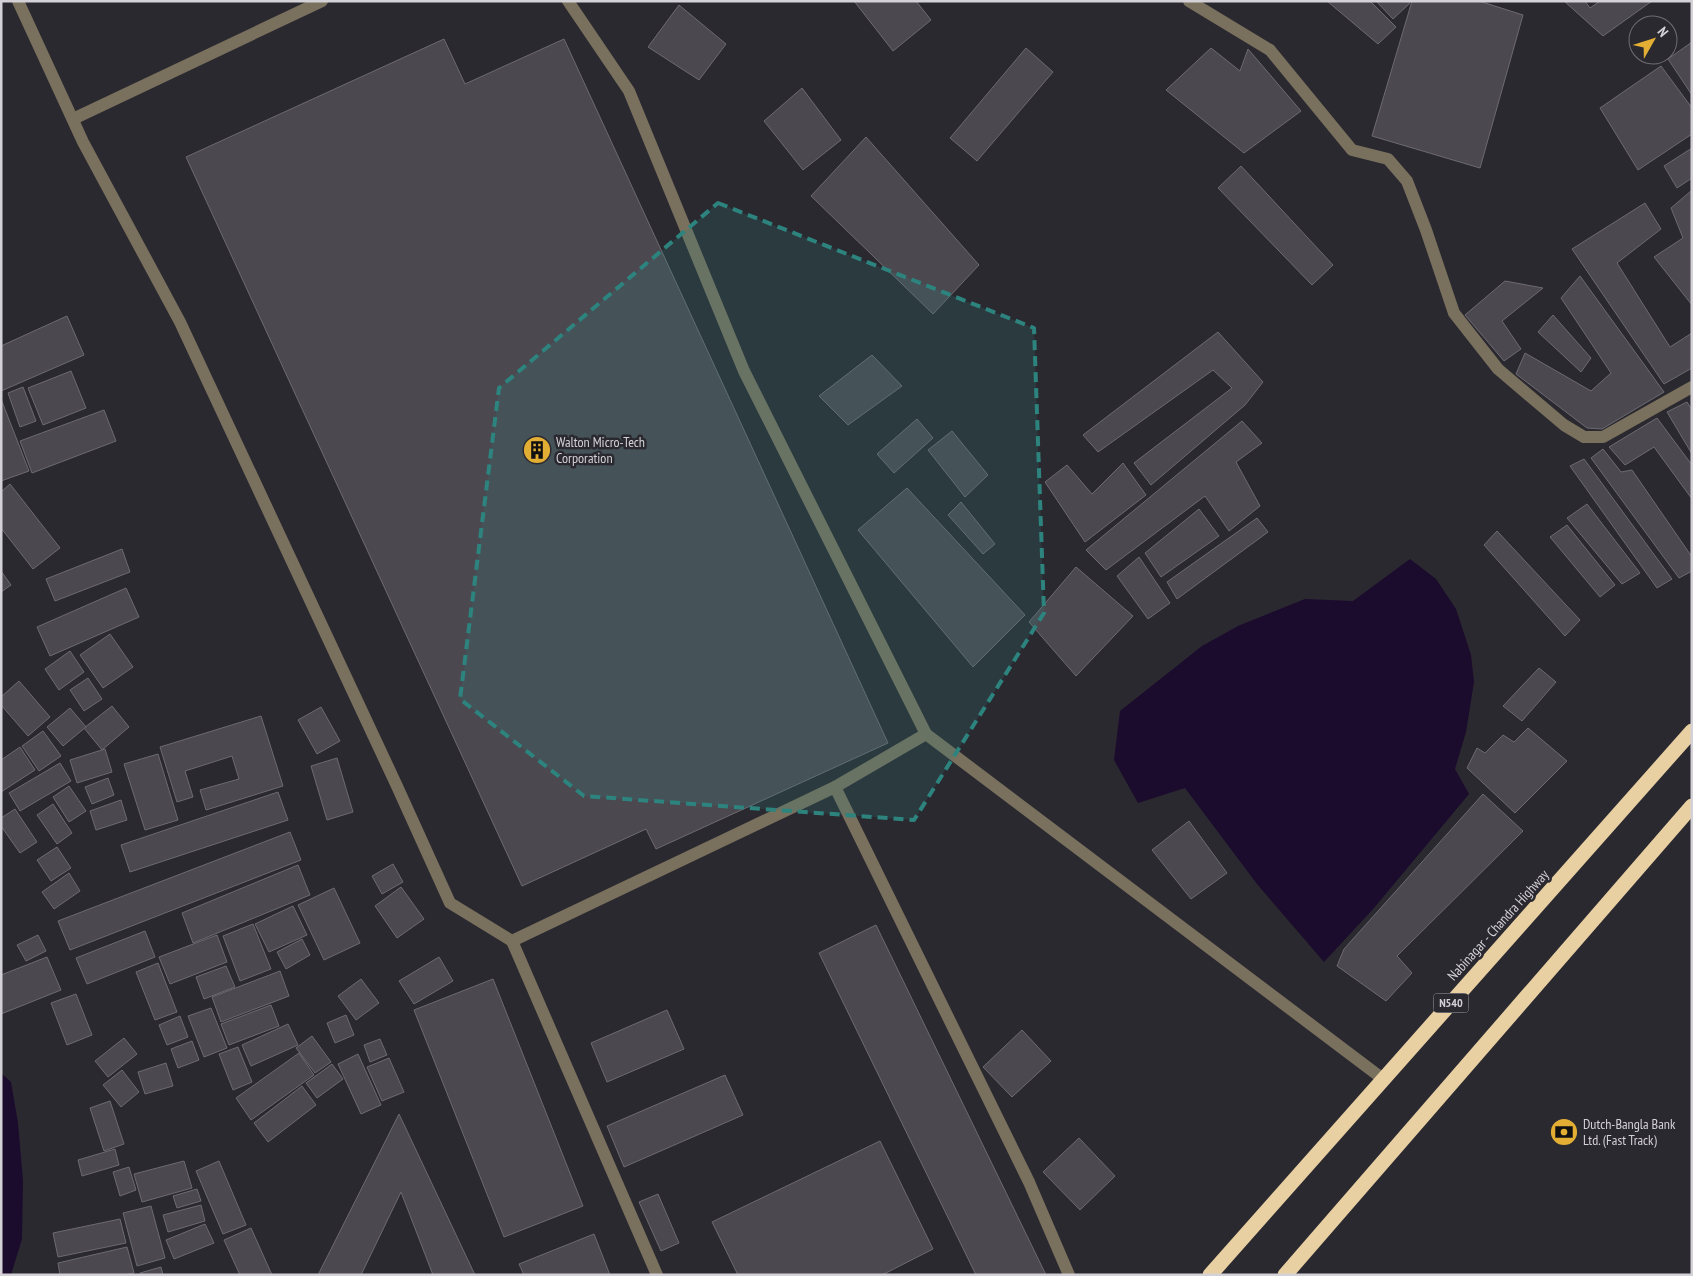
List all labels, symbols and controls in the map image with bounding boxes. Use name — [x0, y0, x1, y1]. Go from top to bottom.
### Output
north arrow — [1628, 15, 1678, 65]
text: N — [1654, 23, 1672, 40]
place label: Walton Micro-Tech Corporation — [556, 433, 645, 467]
building icon: Walton Micro-Tech Corporation — [522, 435, 552, 465]
street label: Nabinagar - Chandra Highway — [1443, 865, 1553, 984]
road number: N540 — [1434, 994, 1468, 1012]
place label: Dutch-Bangla Bank Ltd. (Fast Track) — [1583, 1115, 1676, 1149]
bank icon: Dutch-Bangla Bank Ltd. (Fast Track) — [1549, 1117, 1579, 1147]

